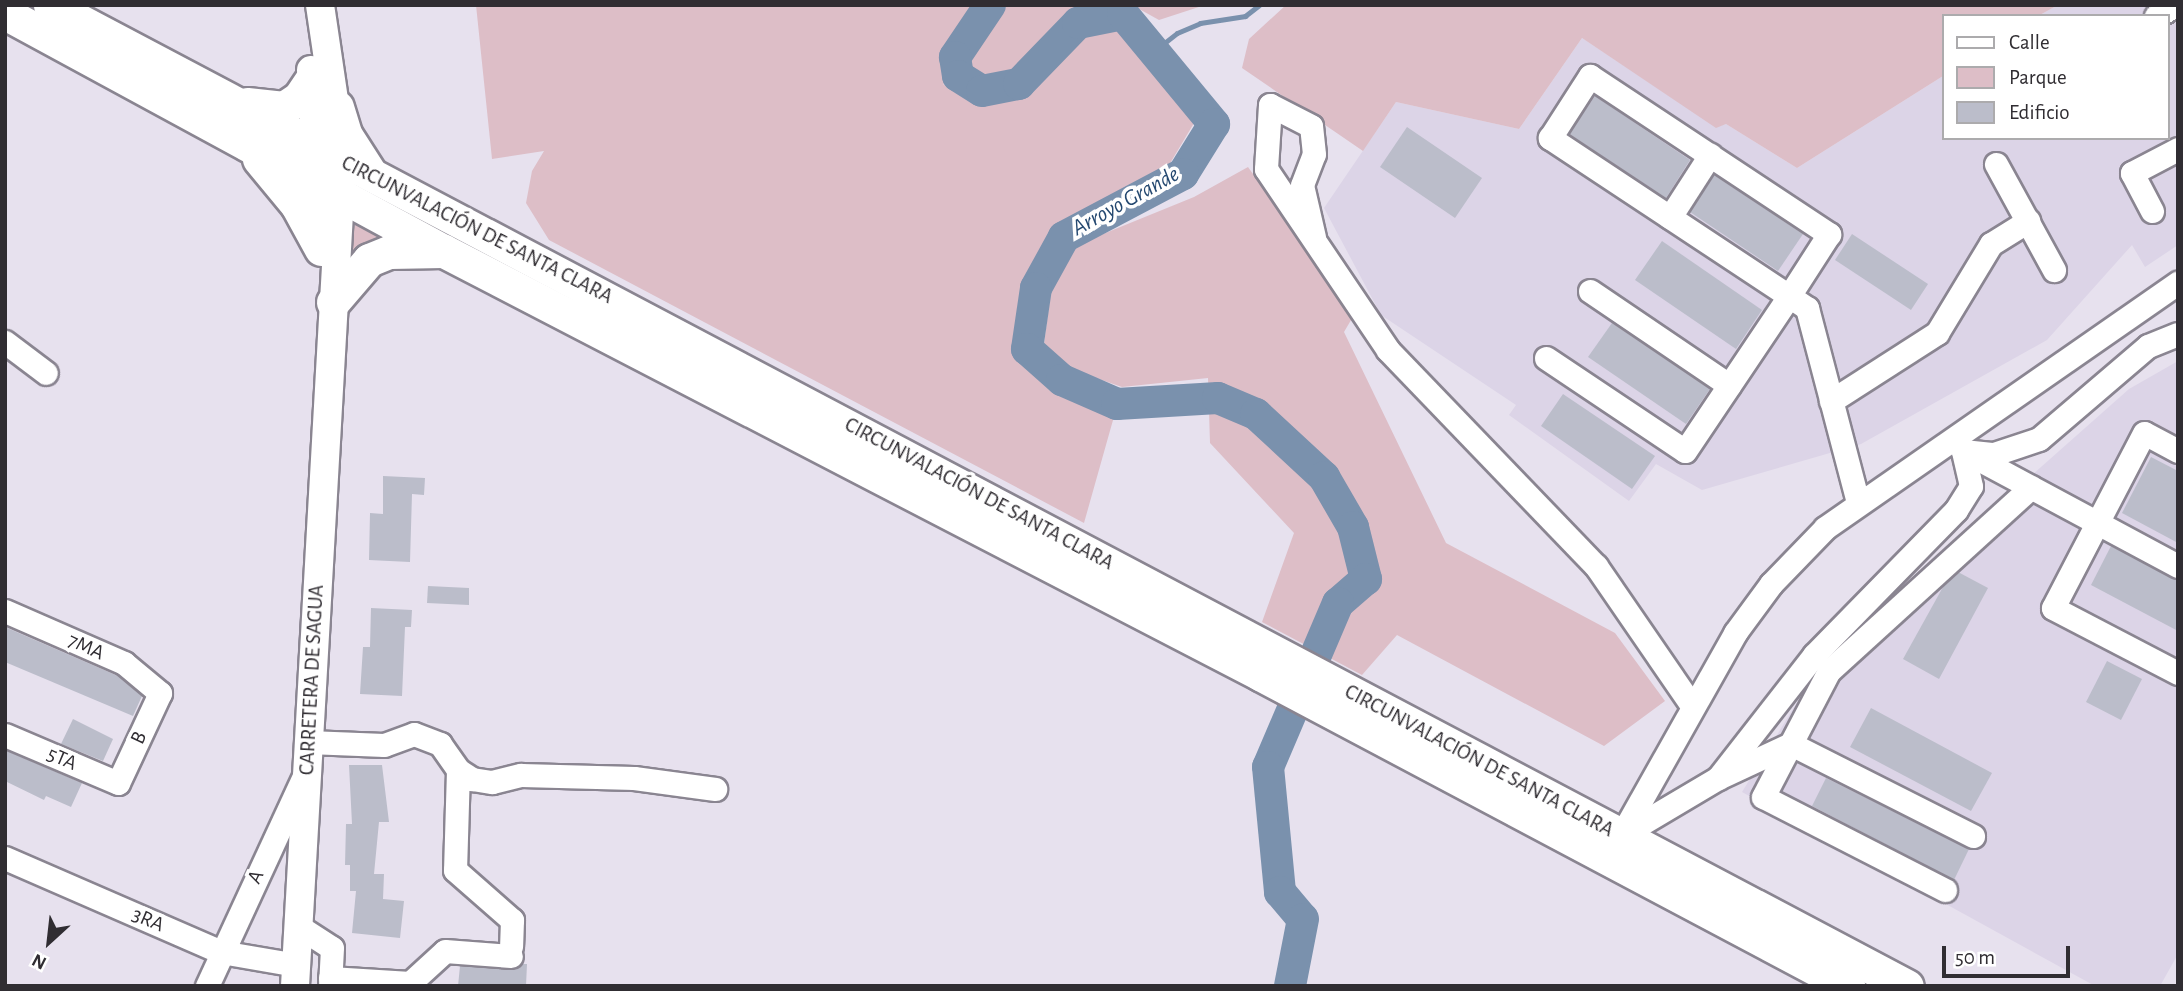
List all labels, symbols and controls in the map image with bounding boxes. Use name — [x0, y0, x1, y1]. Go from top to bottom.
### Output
legend — [1941, 14, 2169, 140]
text: Calle — [2009, 32, 2050, 53]
text: Parque — [2009, 67, 2067, 88]
text: Edificio — [2009, 102, 2070, 123]
street label: CIRCUNVALACIÓN DE SANTA CLARA — [337, 150, 617, 310]
water label: Arroyo Grande — [1067, 161, 1185, 243]
street label: CIRCUNVALACIÓN DE SANTA CLARA — [840, 412, 1118, 576]
street label: CARRETERA DE SAGUA — [294, 584, 330, 776]
street label: 7MA — [64, 628, 108, 666]
street label: CIRCUNVALACIÓN DE SANTA CLARA — [1340, 679, 1618, 843]
street label: B — [125, 728, 153, 748]
street label: 5TA — [43, 742, 81, 776]
street label: A — [242, 866, 270, 888]
street label: 3RA — [128, 902, 168, 938]
north arrow — [14, 907, 84, 977]
scale bar — [1945, 932, 2073, 976]
text: 50 m — [1955, 947, 1995, 968]
text: N — [29, 950, 49, 973]

